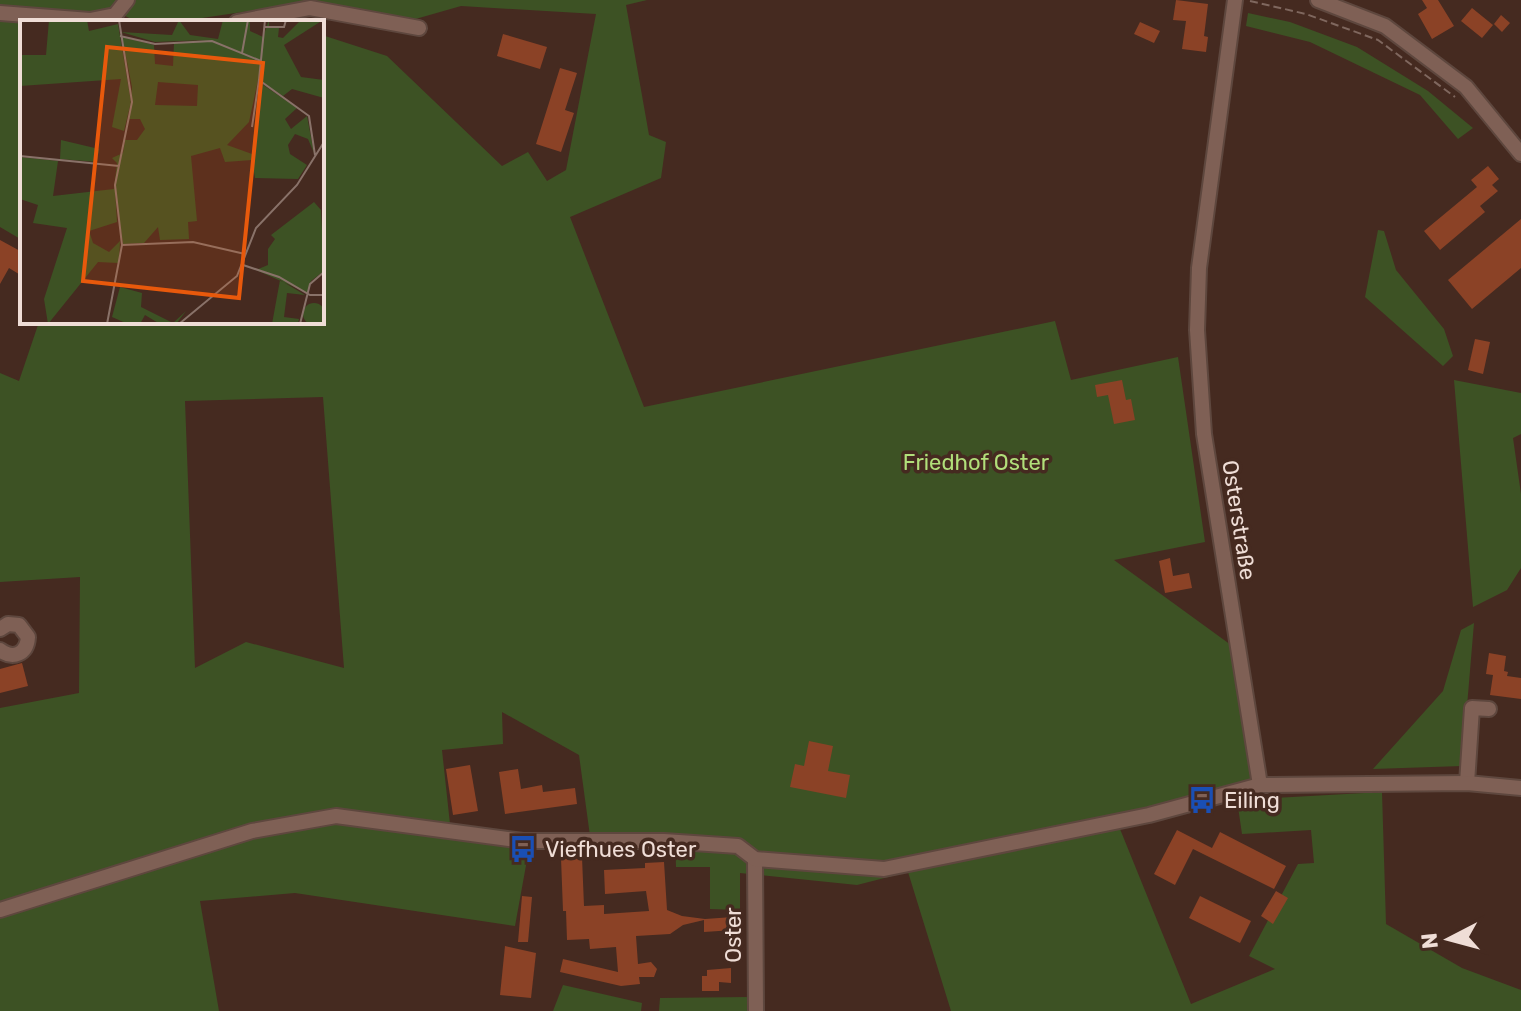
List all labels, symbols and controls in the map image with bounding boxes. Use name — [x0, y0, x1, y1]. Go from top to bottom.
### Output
inset map — [20, 20, 324, 324]
park label: Friedhof Oster — [903, 449, 1050, 476]
street label: Osterstraße — [1216, 458, 1262, 582]
bus stop icon: Eiling — [1187, 785, 1217, 815]
place label: Eiling — [1224, 787, 1280, 814]
bus stop icon: Viefhues Oster — [508, 834, 538, 864]
place label: Viefhues Oster — [545, 836, 697, 863]
north arrow — [1409, 899, 1489, 979]
street label: Oster — [720, 907, 747, 963]
text: N — [1415, 932, 1444, 950]

